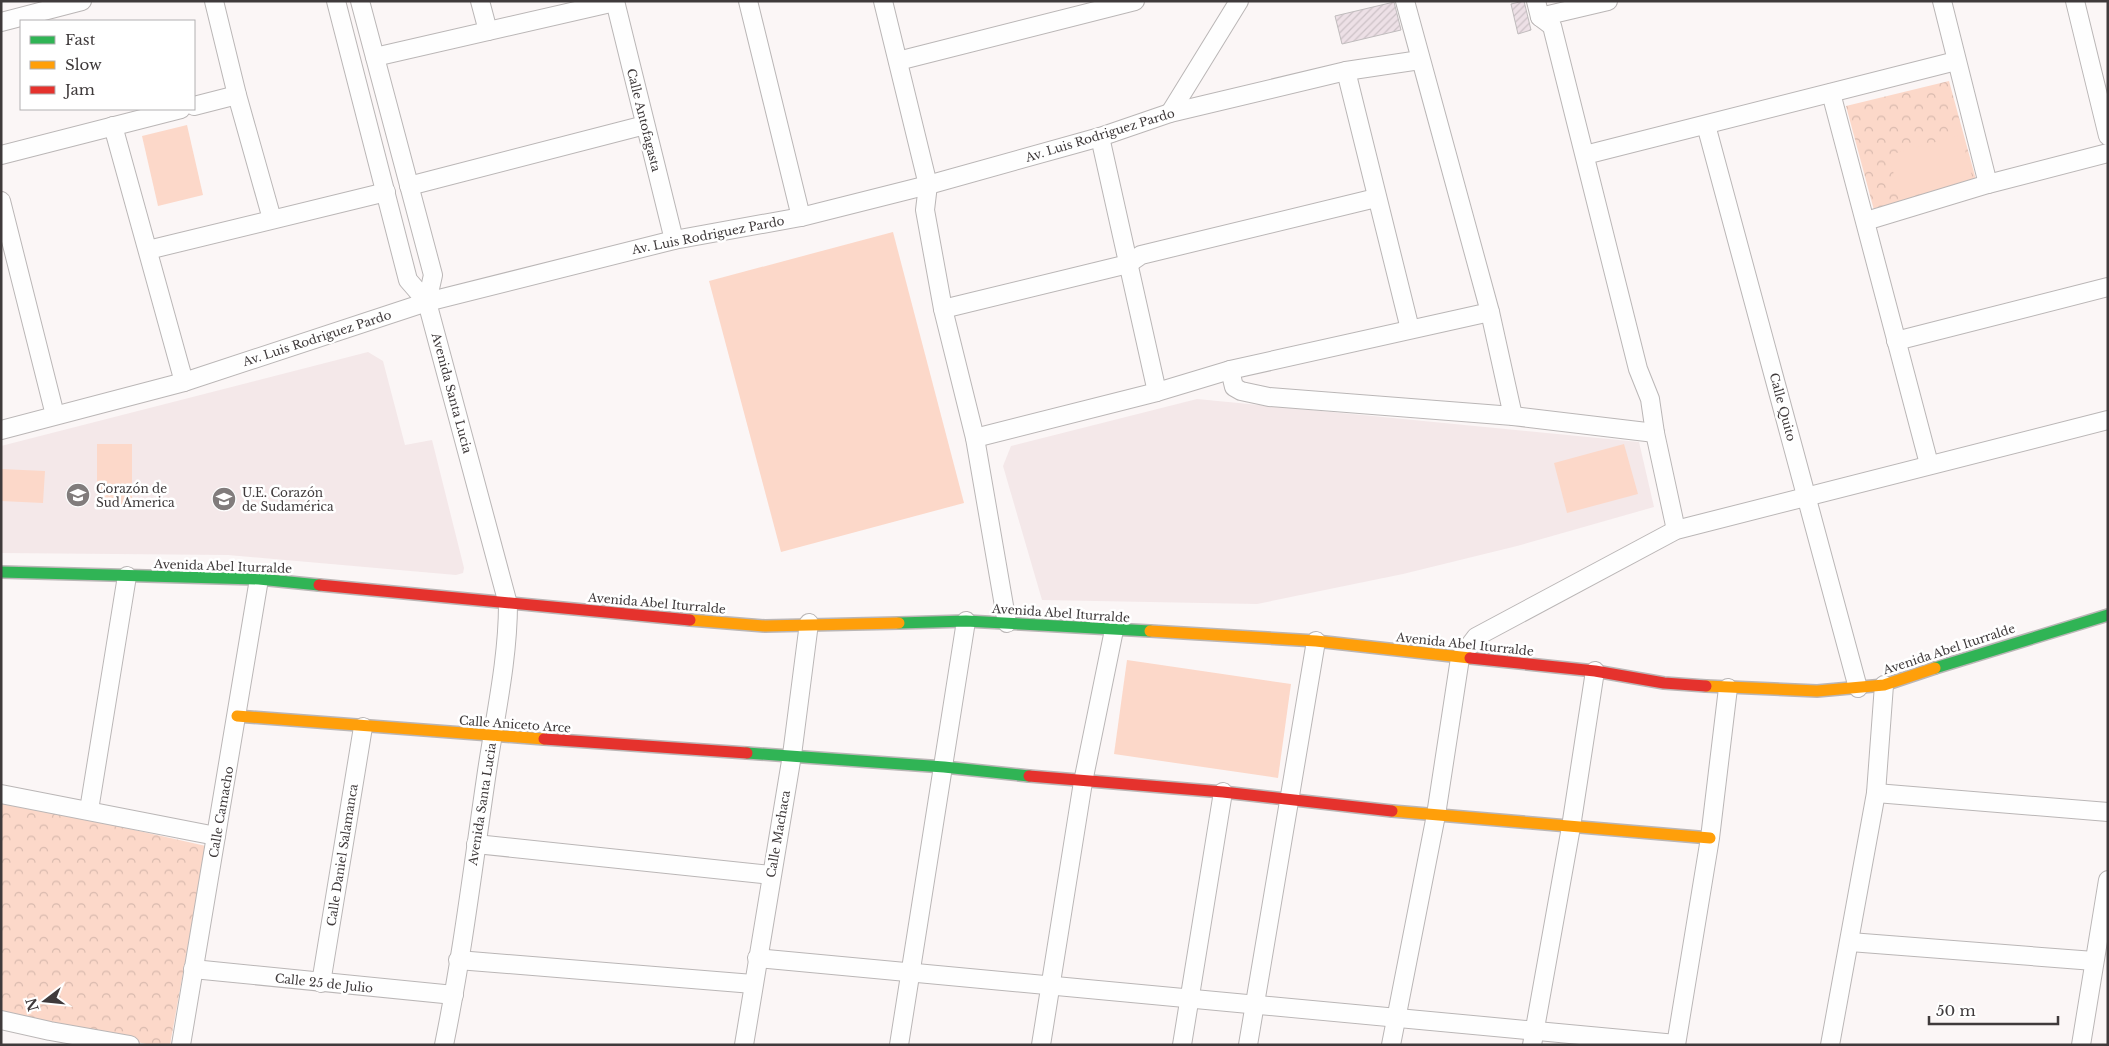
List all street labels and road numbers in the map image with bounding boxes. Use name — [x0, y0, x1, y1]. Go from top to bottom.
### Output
street label: Calle Antofagasta — [624, 67, 664, 174]
street label: Av. Luis Rodriguez Pardo — [1023, 105, 1177, 165]
street label: Av. Luis Rodriguez Pardo — [629, 213, 786, 257]
street label: Av. Luis Rodriguez Pardo — [240, 307, 393, 369]
street label: Avenida Santa Lucia — [428, 330, 475, 455]
street label: Calle Quito — [1767, 371, 1799, 443]
street label: Avenida Abel Iturralde — [153, 556, 292, 576]
street label: Avenida Abel Iturralde — [587, 589, 727, 617]
street label: Avenida Abel Iturralde — [991, 601, 1131, 625]
street label: Avenida Abel Iturralde — [1880, 620, 2017, 678]
street label: Avenida Abel Iturralde — [1395, 629, 1535, 659]
street label: Calle Aniceto Arce — [458, 713, 572, 735]
street label: Avenida Santa Lucia — [465, 741, 499, 867]
street label: Calle Camacho — [206, 765, 236, 859]
street label: Calle Daniel Salamanca — [323, 782, 361, 927]
street label: Calle Machaca — [763, 789, 793, 879]
street label: Calle 25 de Julio — [274, 970, 374, 996]

